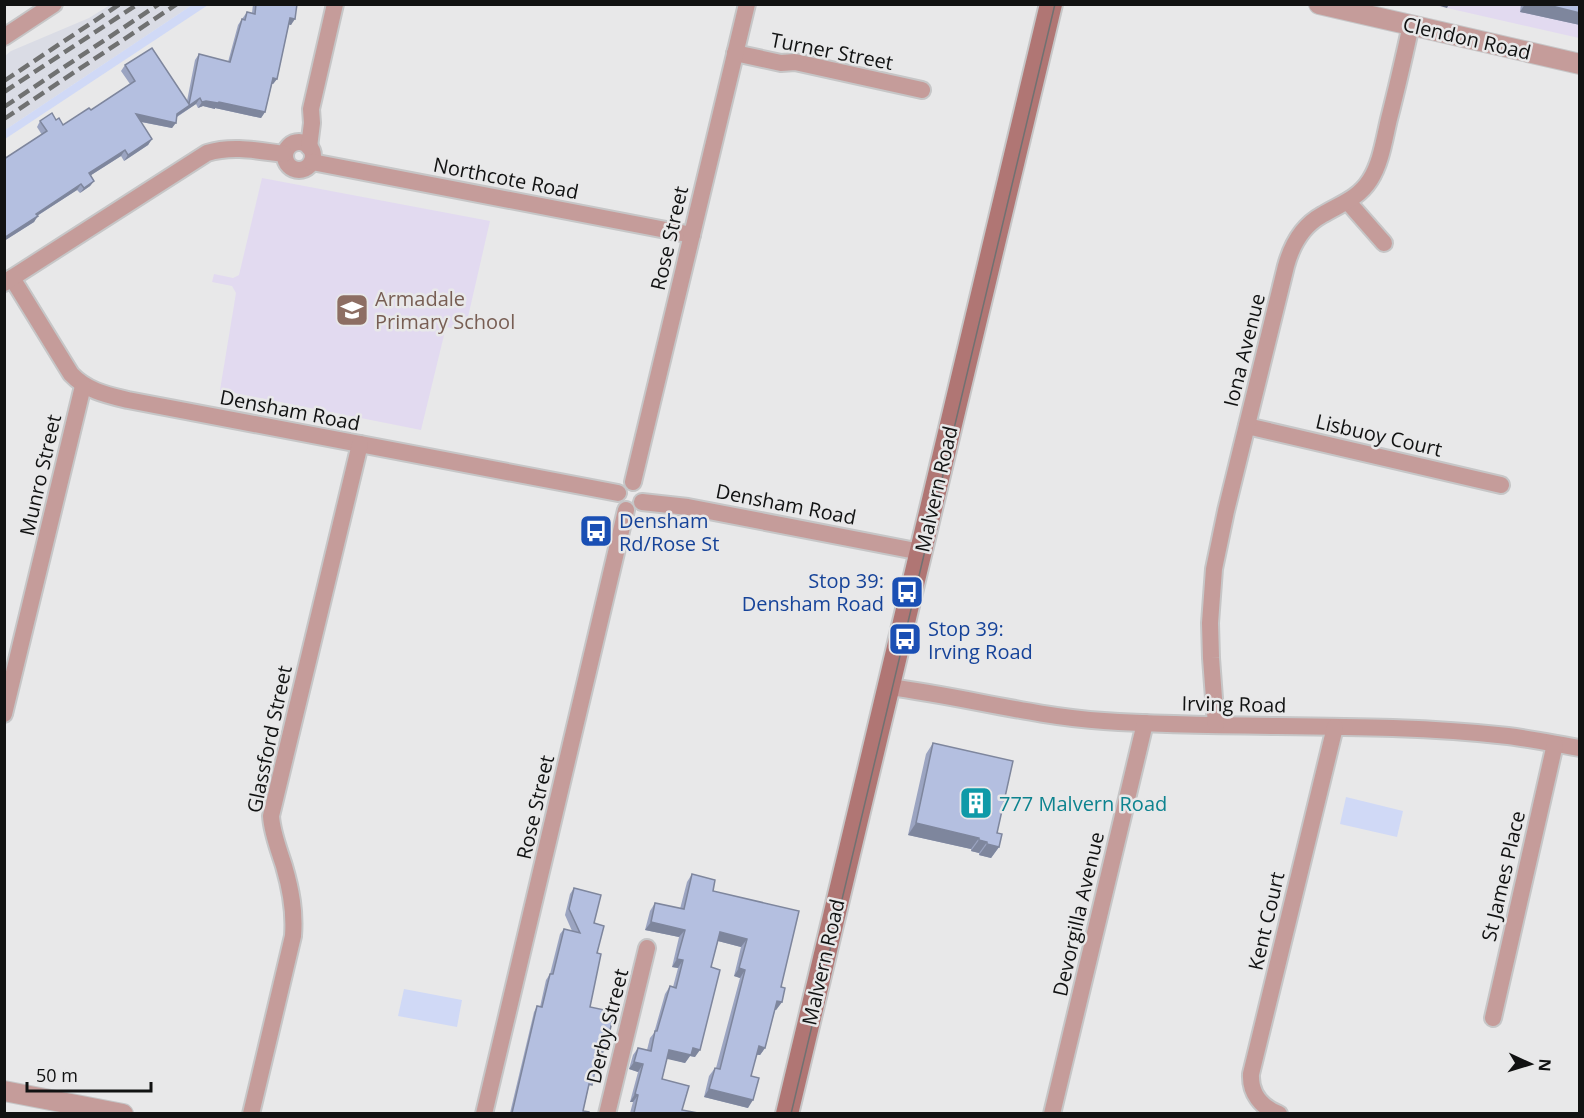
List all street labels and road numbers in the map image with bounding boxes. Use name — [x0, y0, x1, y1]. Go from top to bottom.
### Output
street label: Clendon Road — [1400, 10, 1534, 66]
street label: Turner Street — [768, 26, 896, 76]
street label: Northcote Road — [431, 151, 581, 205]
street label: Rose Street — [644, 183, 694, 293]
street label: Iona Avenue — [1217, 291, 1271, 409]
street label: Densham Road — [218, 383, 362, 437]
street label: Lisbuoy Court — [1313, 407, 1445, 463]
street label: Munro Street — [13, 412, 67, 538]
street label: Malvern Road — [908, 423, 964, 555]
street label: Densham Road — [714, 477, 858, 531]
street label: Glassford Street — [240, 663, 298, 815]
street label: Irving Road — [1181, 690, 1287, 718]
street label: Rose Street — [510, 752, 560, 862]
street label: St James Place — [1475, 808, 1531, 944]
street label: Devorgilla Avenue — [1046, 829, 1110, 999]
street label: Kent Court — [1242, 869, 1290, 973]
street label: Malvern Road — [795, 896, 851, 1028]
street label: Derby Street — [580, 966, 634, 1086]

